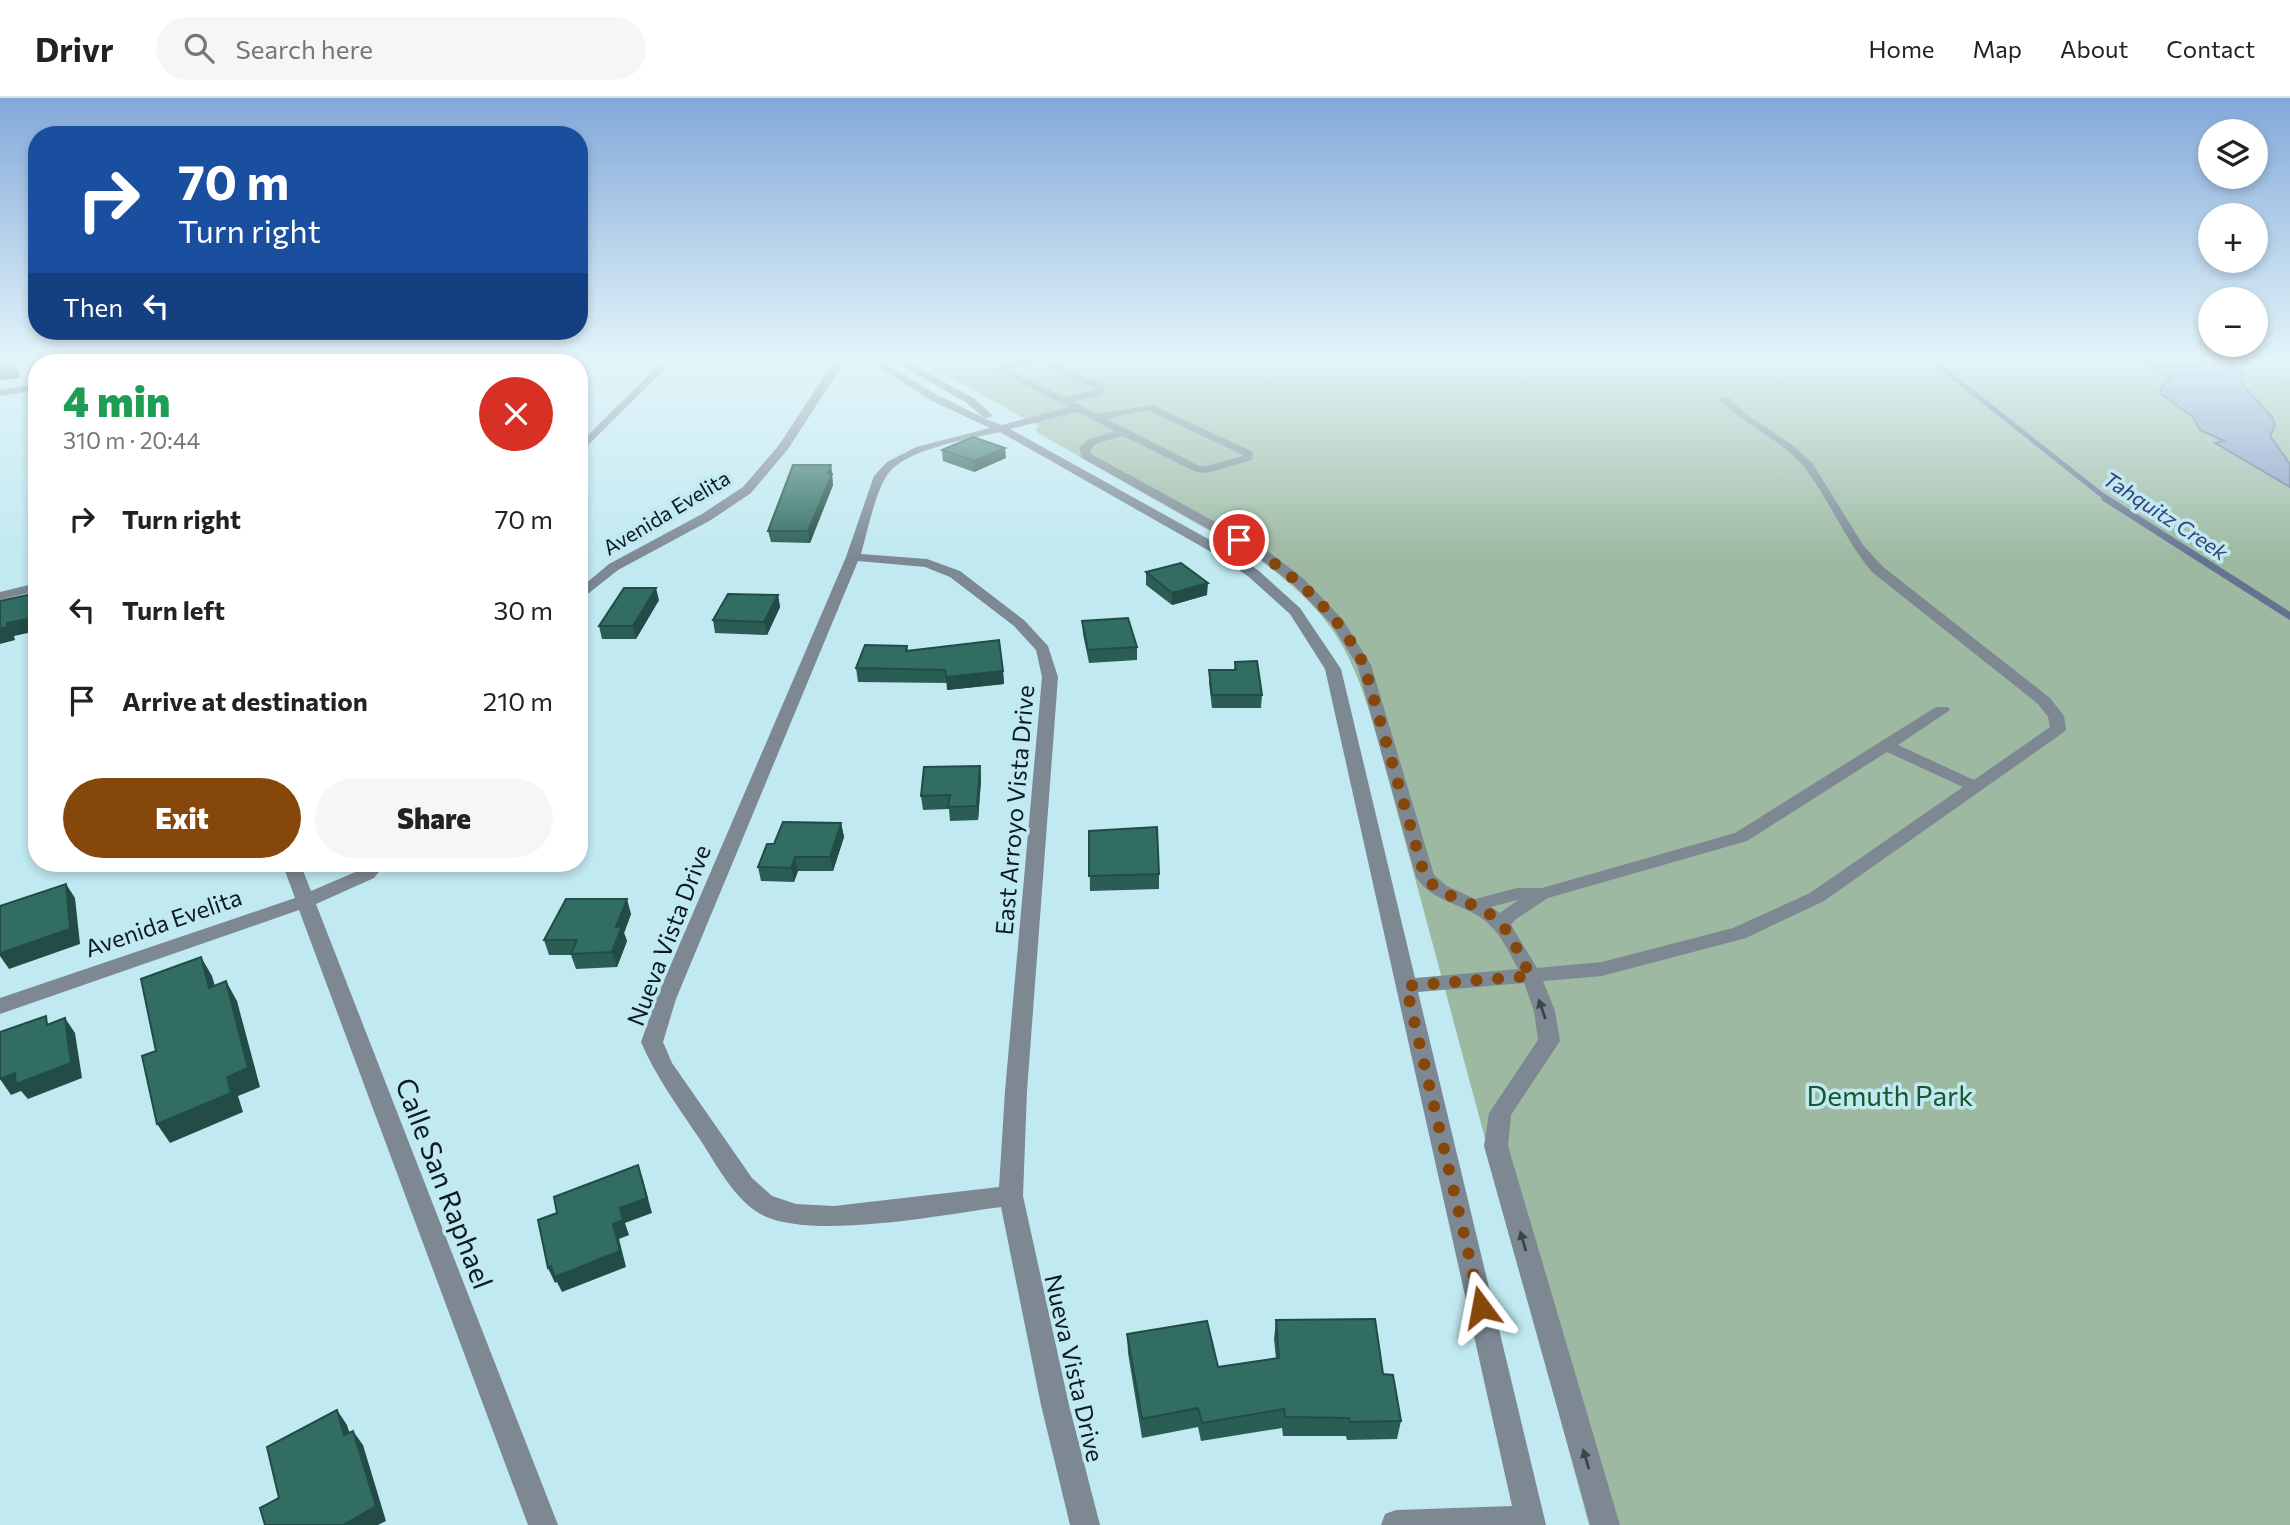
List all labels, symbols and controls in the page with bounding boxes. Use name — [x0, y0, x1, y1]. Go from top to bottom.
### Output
search box — [156, 17, 646, 80]
text: Drivr — [35, 28, 114, 69]
icon: search — [180, 29, 218, 67]
text: Search here — [236, 33, 373, 64]
text: Home — [1869, 34, 1935, 63]
text: Map — [1973, 34, 2022, 63]
text: About — [2060, 34, 2128, 63]
text: Contact — [2166, 34, 2255, 63]
map controls — [2198, 119, 2268, 357]
button: layers — [2198, 119, 2268, 189]
text: 70 m — [178, 150, 289, 210]
icon: right — [63, 154, 154, 245]
button: + — [2198, 203, 2268, 273]
text: Turn right — [178, 210, 321, 250]
icon: left — [137, 287, 175, 325]
button: − — [2198, 287, 2268, 357]
text: Then — [63, 291, 123, 322]
text: 4 min — [63, 374, 170, 426]
button: close — [479, 377, 553, 451]
text: 310 m · 20:44 — [63, 426, 200, 454]
street label: Avenida Evelita — [598, 464, 734, 560]
water label: Tahquitz Creek — [2099, 466, 2233, 565]
icon: right — [63, 500, 101, 538]
text: Turn right — [122, 503, 241, 534]
text: 70 m — [495, 503, 553, 534]
pin — [1209, 510, 1269, 570]
icon: arrive — [1220, 521, 1258, 559]
icon: left — [63, 591, 101, 629]
text: Turn left — [122, 594, 225, 625]
text: 30 m — [494, 594, 553, 625]
icon: arrive — [63, 682, 101, 720]
street label: East Arroyo Vista Drive — [989, 684, 1039, 936]
text: Arrive at destination — [122, 685, 368, 716]
text: 210 m — [483, 685, 553, 716]
button: Exit — [63, 778, 301, 858]
button: Share — [315, 778, 553, 858]
street label: Nueva Vista Drive — [620, 840, 716, 1030]
street label: Avenida Evelita — [81, 882, 245, 962]
one-way arrow — [1536, 999, 1547, 1020]
street label: Calle San Raphael — [389, 1073, 501, 1293]
park label: Demuth Park — [1807, 1078, 1973, 1112]
one-way arrow — [1518, 1230, 1528, 1251]
position arrow — [1444, 1270, 1518, 1344]
street label: Nueva Vista Drive — [1039, 1271, 1111, 1465]
one-way arrow — [1580, 1448, 1591, 1470]

